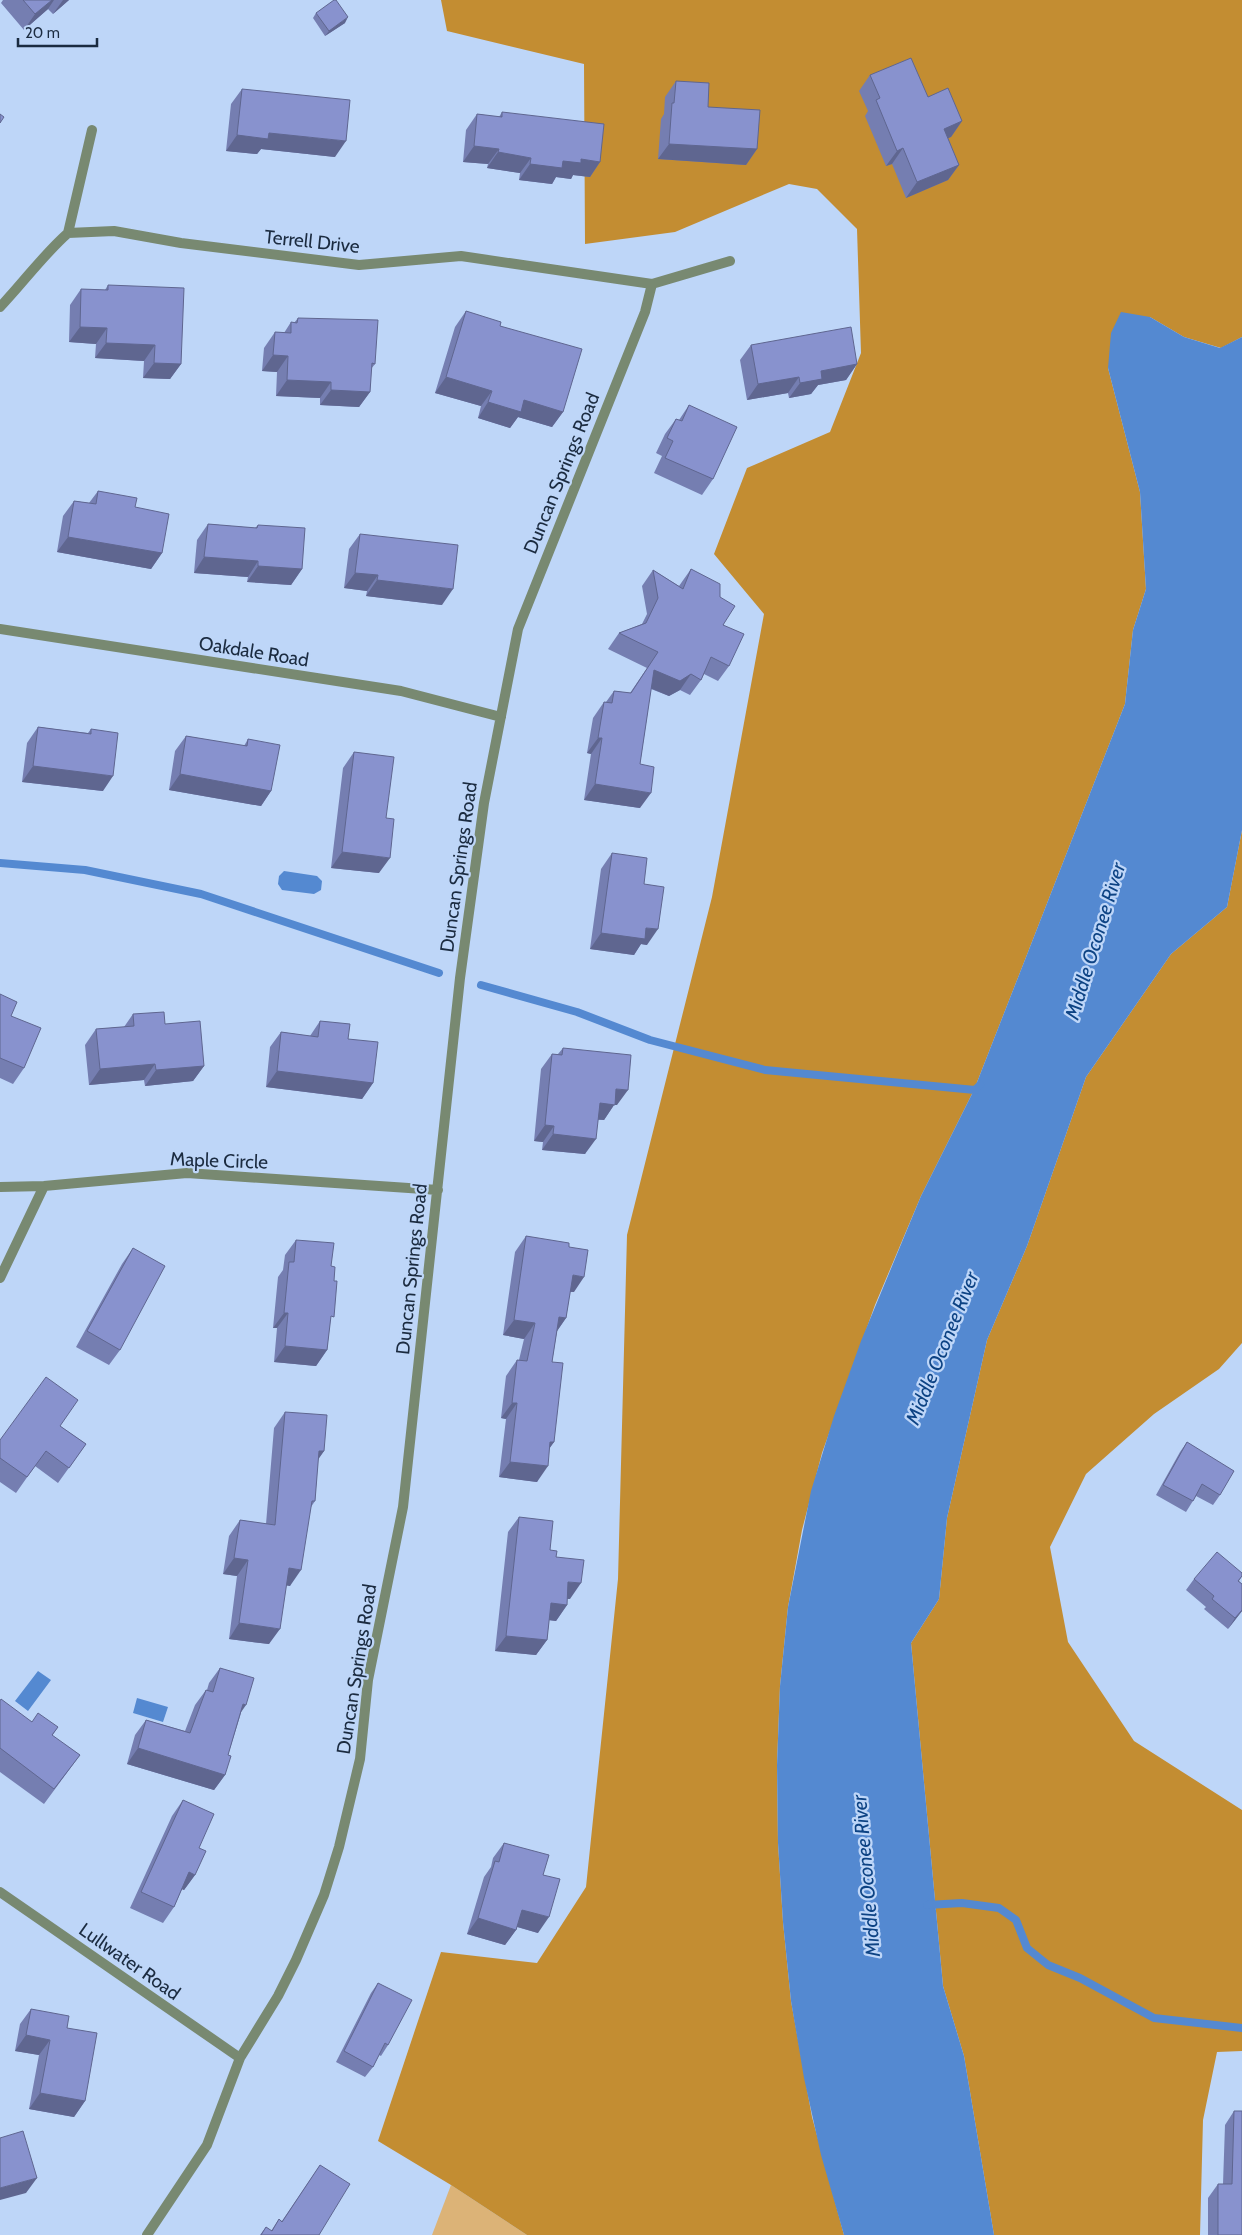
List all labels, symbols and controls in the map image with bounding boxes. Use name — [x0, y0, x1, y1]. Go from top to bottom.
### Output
scale bar — [18, 15, 96, 47]
text: 20 m — [25, 24, 60, 42]
street label: Terrell Drive — [263, 225, 361, 258]
street label: Duncan Springs Road — [519, 389, 604, 557]
street label: Oakdale Road — [197, 631, 311, 672]
street label: Duncan Springs Road — [435, 780, 482, 954]
water label: Middle Oconee River — [1059, 859, 1130, 1023]
street label: Maple Circle — [169, 1147, 269, 1174]
street label: Duncan Springs Road — [391, 1182, 432, 1356]
water label: Middle Oconee River — [900, 1267, 984, 1429]
street label: Duncan Springs Road — [332, 1582, 381, 1756]
water label: Middle Oconee River — [847, 1793, 885, 1959]
street label: Lullwater Road — [75, 1918, 185, 2005]

